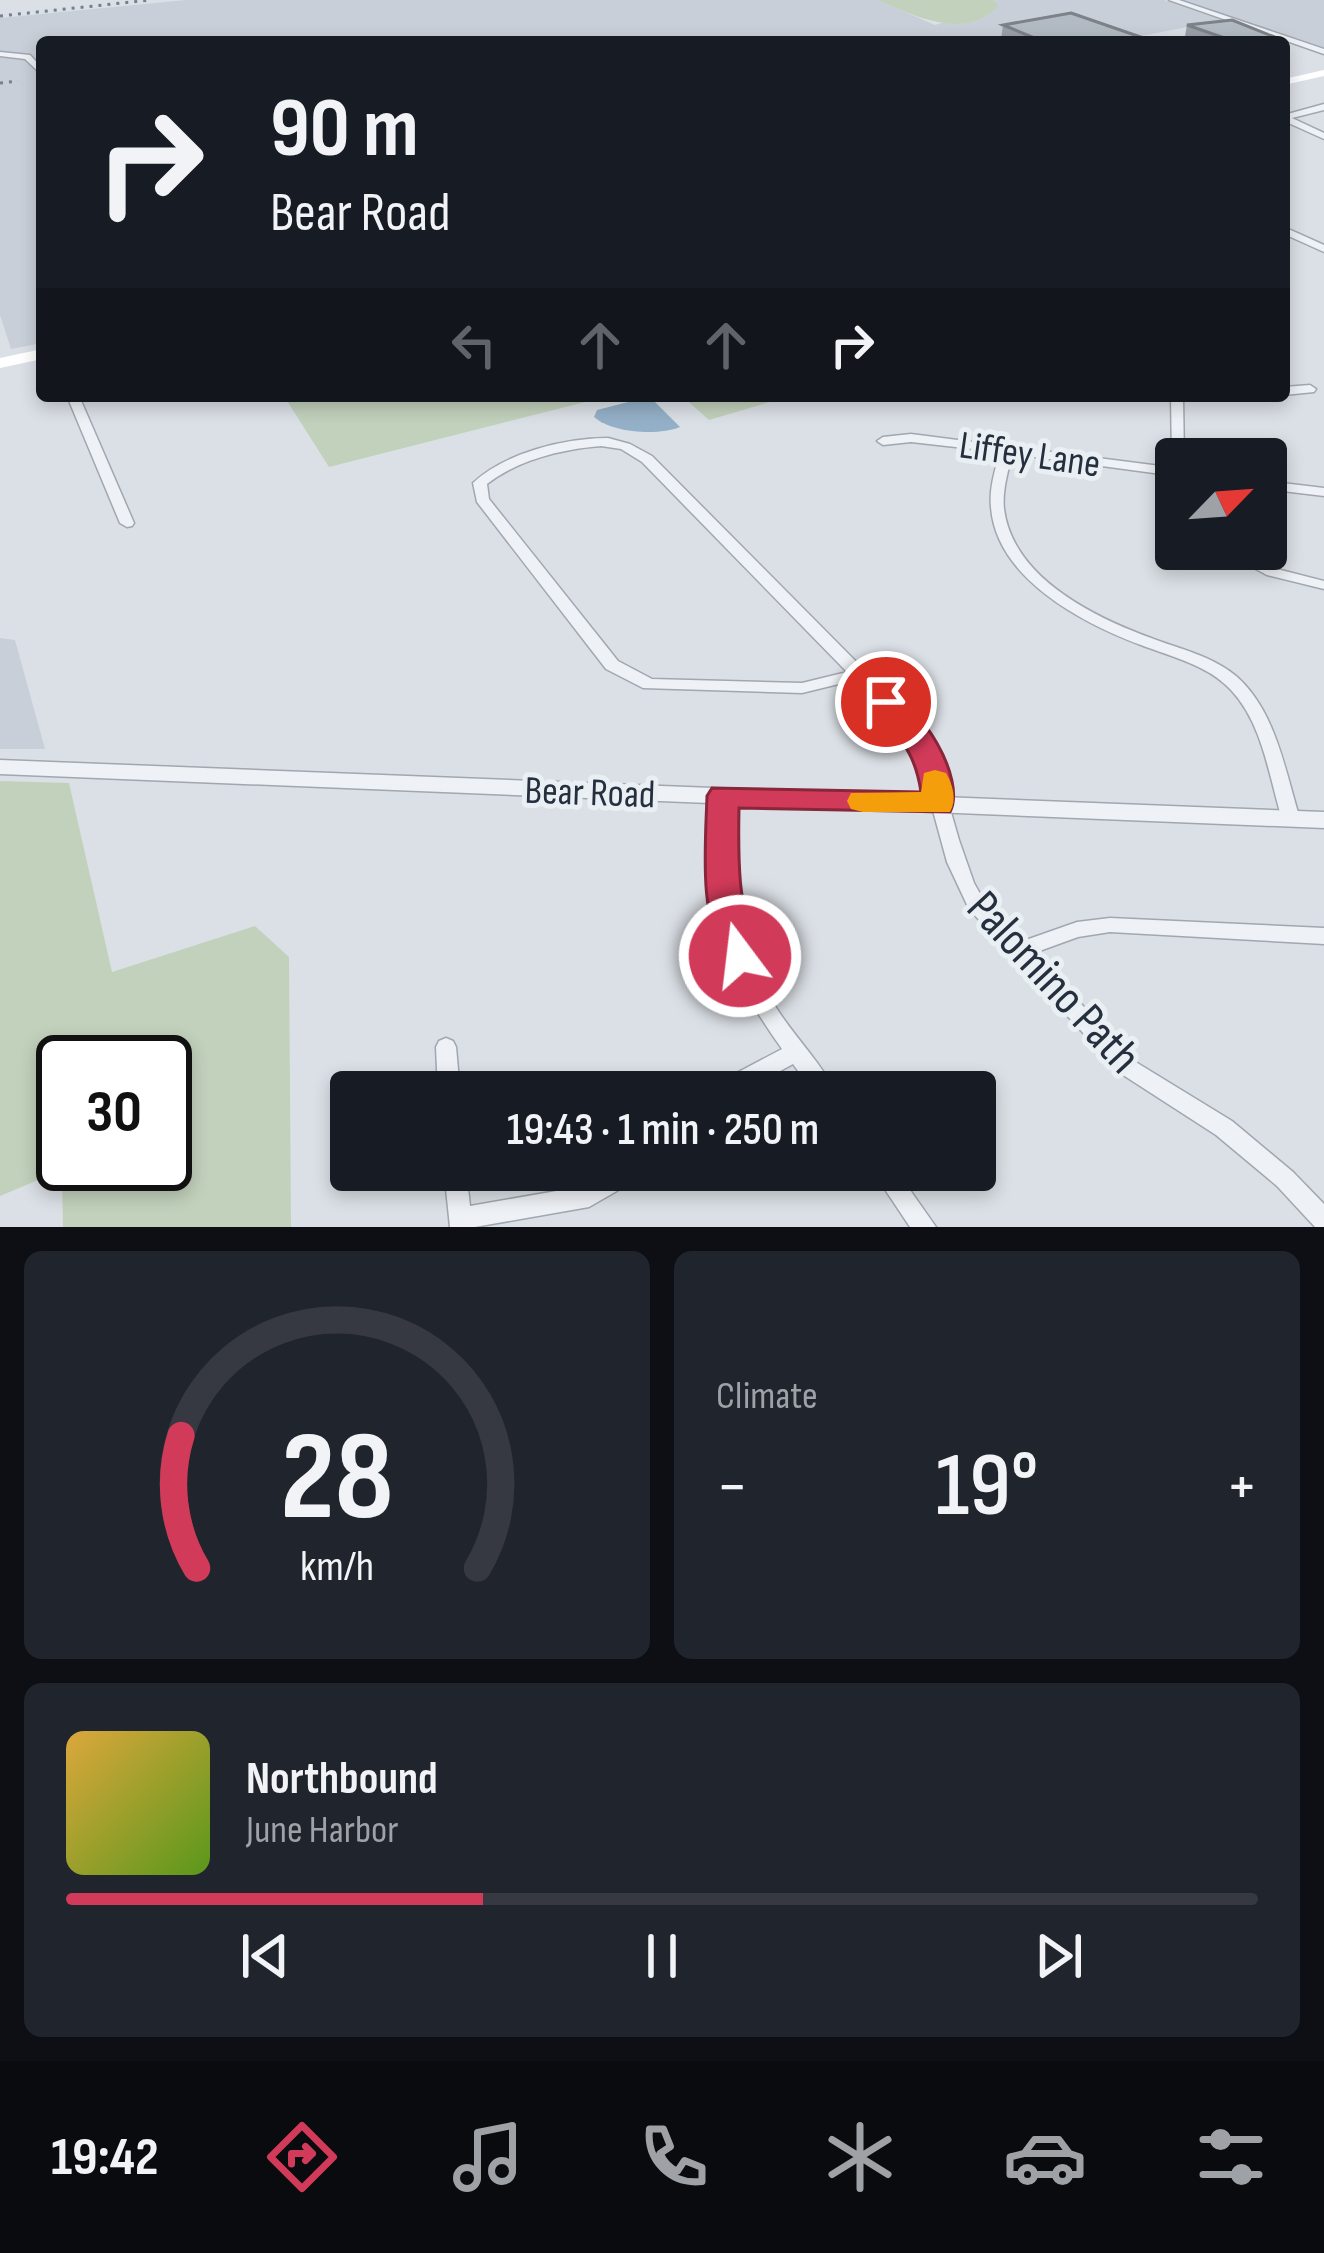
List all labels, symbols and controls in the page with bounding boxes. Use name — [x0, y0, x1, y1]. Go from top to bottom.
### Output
text: 90 m — [270, 79, 419, 180]
icon: right — [72, 84, 228, 240]
text: Bear Road — [270, 181, 451, 246]
icon: left — [441, 312, 507, 378]
icon: ahead — [567, 312, 633, 378]
icon: ahead — [693, 312, 759, 378]
icon: right — [819, 312, 885, 378]
street label: Liffey Lane — [956, 422, 1103, 489]
north arrow — [1155, 438, 1287, 570]
map controls — [1155, 438, 1287, 570]
pin — [835, 651, 937, 753]
icon: arrive — [853, 669, 919, 735]
street label: Bear Road — [524, 768, 656, 819]
street label: Palomino Path — [955, 880, 1152, 1086]
position arrow — [677, 893, 803, 1019]
speed limit sign: 30 — [36, 1035, 192, 1191]
text: 19:43 · 1 min · 250 m — [507, 1103, 819, 1158]
text: Climate — [716, 1373, 818, 1420]
text: 28 — [280, 1405, 394, 1554]
text: 19° — [936, 1433, 1038, 1541]
text: − — [716, 1448, 748, 1527]
text: + — [1226, 1448, 1258, 1527]
text: km/h — [300, 1541, 374, 1593]
text: Northbound — [246, 1752, 438, 1807]
text: June Harbor — [246, 1807, 398, 1854]
icon: previous — [232, 1923, 298, 1989]
icon: pause — [629, 1923, 695, 1989]
icon: next — [1026, 1923, 1092, 1989]
icon: directions — [260, 2115, 344, 2199]
icon: music — [446, 2115, 530, 2199]
icon: phone — [632, 2115, 716, 2199]
icon: climate — [818, 2115, 902, 2199]
icon: car — [1003, 2115, 1087, 2199]
icon: filters — [1189, 2115, 1273, 2199]
text: 19:42 — [51, 2125, 159, 2190]

